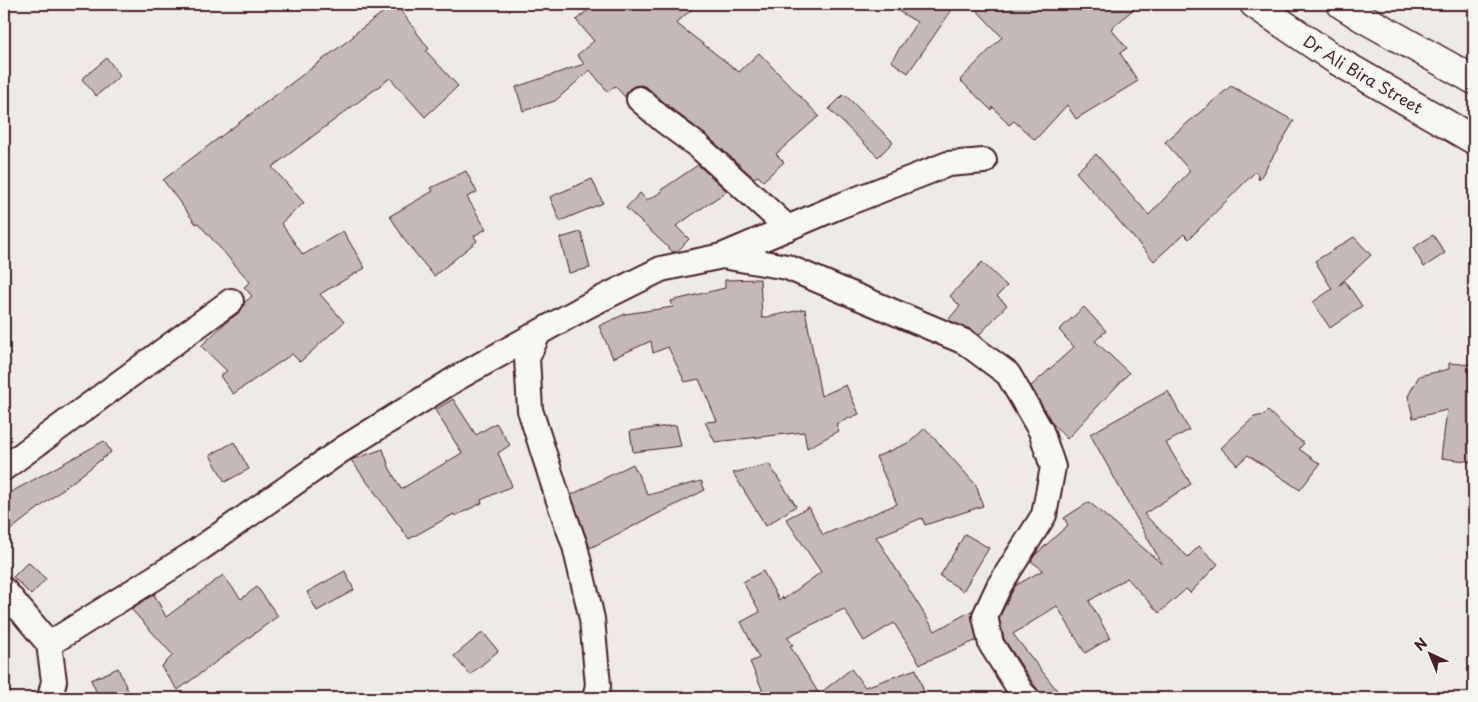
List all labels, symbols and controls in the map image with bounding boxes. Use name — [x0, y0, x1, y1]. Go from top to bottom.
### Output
street label: Dr Ali Bira Street — [1299, 28, 1428, 119]
north arrow — [1406, 630, 1456, 680]
text: N — [1409, 633, 1432, 656]

